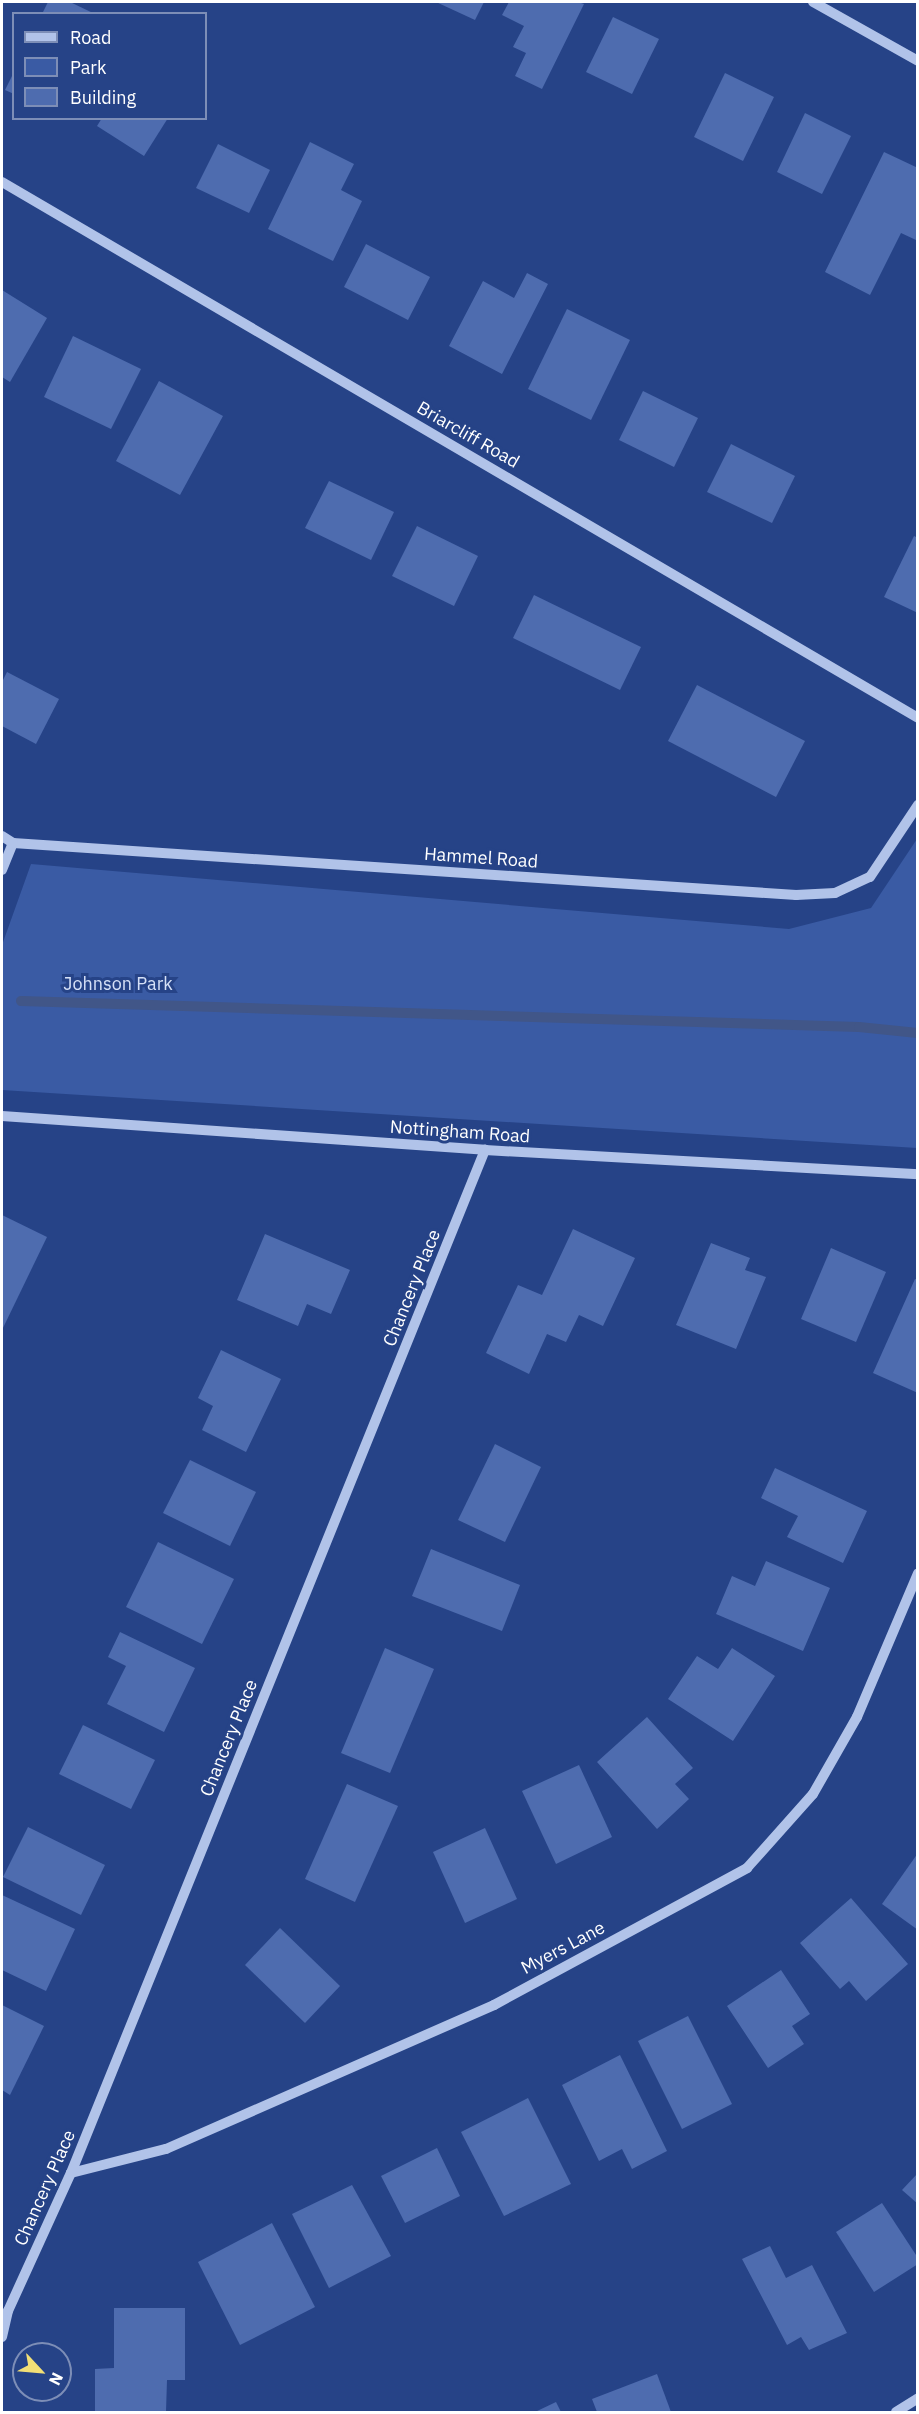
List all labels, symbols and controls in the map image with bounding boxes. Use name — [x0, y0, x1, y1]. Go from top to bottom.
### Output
legend — [12, 12, 207, 120]
text: Road — [70, 26, 111, 49]
text: Park — [70, 56, 106, 79]
text: Building — [70, 86, 136, 109]
street label: Briarcliff Road — [413, 397, 523, 473]
street label: Hammel Road — [423, 843, 539, 873]
park label: Johnson Park — [63, 973, 173, 995]
street label: Nottingham Road — [389, 1116, 531, 1148]
street label: Chancery Place — [379, 1226, 445, 1350]
street label: Chancery Place — [196, 1676, 262, 1800]
street label: Myers Lane — [517, 1917, 609, 1979]
street label: Chancery Place — [10, 2127, 80, 2249]
north arrow — [12, 2342, 72, 2402]
text: N — [45, 2369, 68, 2389]

